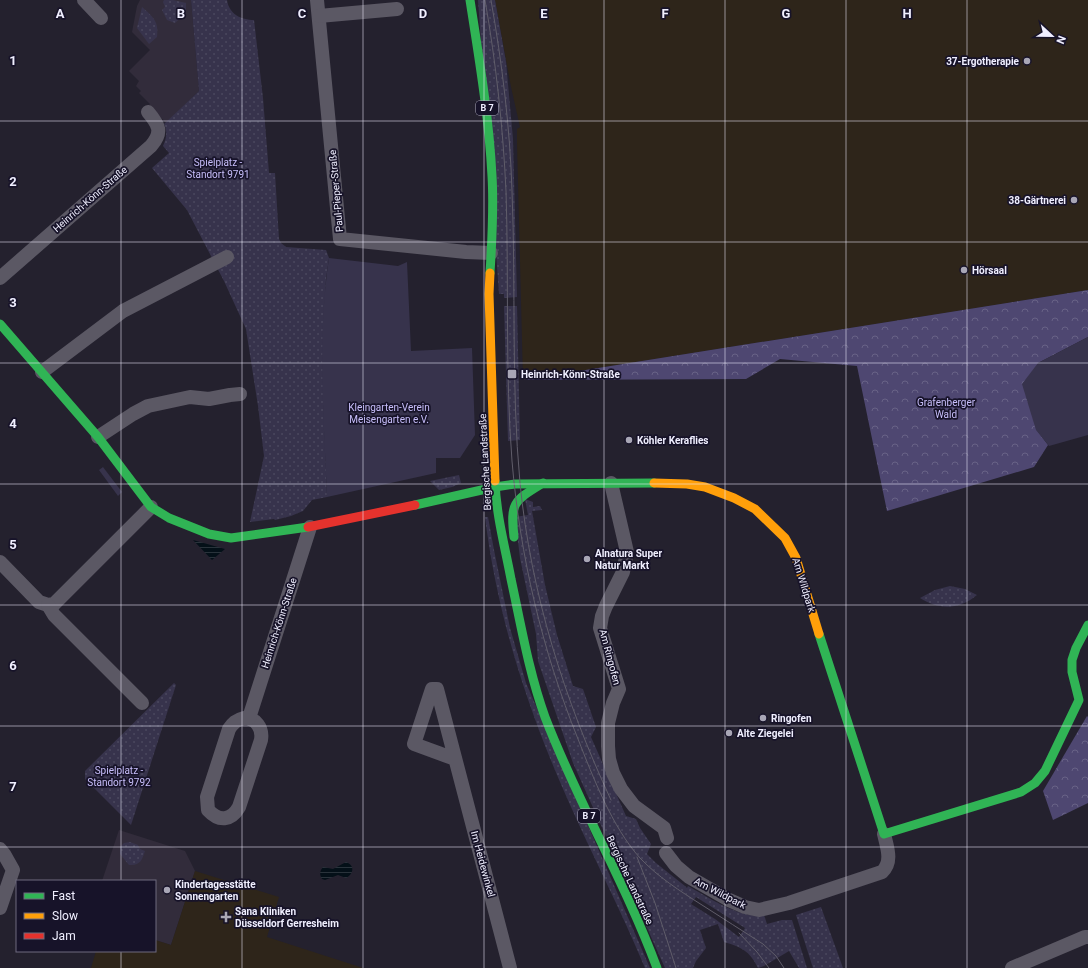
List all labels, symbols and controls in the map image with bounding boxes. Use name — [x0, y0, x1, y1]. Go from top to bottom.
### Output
text: A — [56, 6, 65, 21]
text: B — [177, 6, 185, 21]
text: C — [298, 6, 307, 21]
text: D — [419, 6, 427, 21]
text: E — [540, 6, 548, 21]
text: F — [661, 6, 669, 21]
text: G — [782, 6, 791, 21]
text: H — [902, 6, 912, 21]
north arrow — [1032, 16, 1072, 56]
text: N — [1053, 34, 1068, 46]
text: 1 — [9, 53, 17, 68]
place label: 37-Ergotherapie — [946, 56, 1020, 67]
marker: 37-Ergotherapie — [1022, 56, 1032, 66]
road number: B 7 — [476, 101, 498, 115]
street label: Paul-Pieper-Straße — [327, 149, 345, 233]
park label: Spielplatz - Standort 9791 — [186, 157, 250, 180]
street label: Heinrich-Könn-Straße — [51, 164, 129, 234]
text: 2 — [9, 174, 17, 189]
place label: 38-Gärtnerei — [1009, 195, 1066, 206]
marker: 38-Gärtnerei — [1069, 195, 1079, 205]
marker: Hörsaal — [959, 265, 969, 275]
place label: Hörsaal — [972, 265, 1007, 276]
text: 3 — [9, 295, 17, 310]
marker: Heinrich-Könn-Straße — [506, 368, 518, 380]
place label: Heinrich-Könn-Straße — [521, 369, 621, 380]
park label: Grafenberger Wald — [917, 397, 976, 420]
park label: Kleingarten-Verein Meisengarten e.V. — [348, 402, 430, 425]
street label: Bergische Landstraße — [477, 413, 493, 511]
text: 4 — [9, 416, 17, 431]
marker: Köhler Keraflies — [624, 435, 634, 445]
place label: Köhler Keraflies — [637, 435, 708, 446]
text: 5 — [9, 537, 17, 552]
place label: Alnatura Super Natur Markt — [595, 548, 662, 571]
marker: Alnatura Super Natur Markt — [582, 554, 592, 564]
street label: Am Wildpark — [790, 556, 818, 615]
street label: Heinrich-Könn-Straße — [259, 576, 299, 670]
street label: Am Ringofen — [597, 628, 623, 686]
text: 6 — [9, 658, 17, 673]
marker: Ringofen — [758, 713, 768, 723]
place label: Ringofen — [771, 713, 812, 724]
marker: Alte Ziegelei — [724, 728, 734, 738]
place label: Alte Ziegelei — [737, 728, 794, 739]
park label: Spielplatz - Standort 9792 — [87, 765, 151, 788]
text: 7 — [9, 779, 17, 794]
road number: B 7 — [578, 809, 600, 823]
street label: Im Heidewinkel — [469, 830, 497, 898]
street label: Bergische Landstraße — [605, 834, 655, 926]
street label: Am Wildpark — [692, 875, 749, 911]
place label: Kindertagesstätte Sonnengarten — [175, 879, 256, 902]
legend — [16, 880, 156, 952]
marker: Kindertagesstätte Sonnengarten — [162, 885, 172, 895]
text: Fast — [52, 889, 75, 903]
place label: Sana Kliniken Düsseldorf Gerresheim — [235, 906, 339, 929]
text: Slow — [52, 909, 78, 923]
marker: Sana Kliniken Düsseldorf Gerresheim — [220, 911, 232, 923]
text: Jam — [52, 929, 76, 943]

